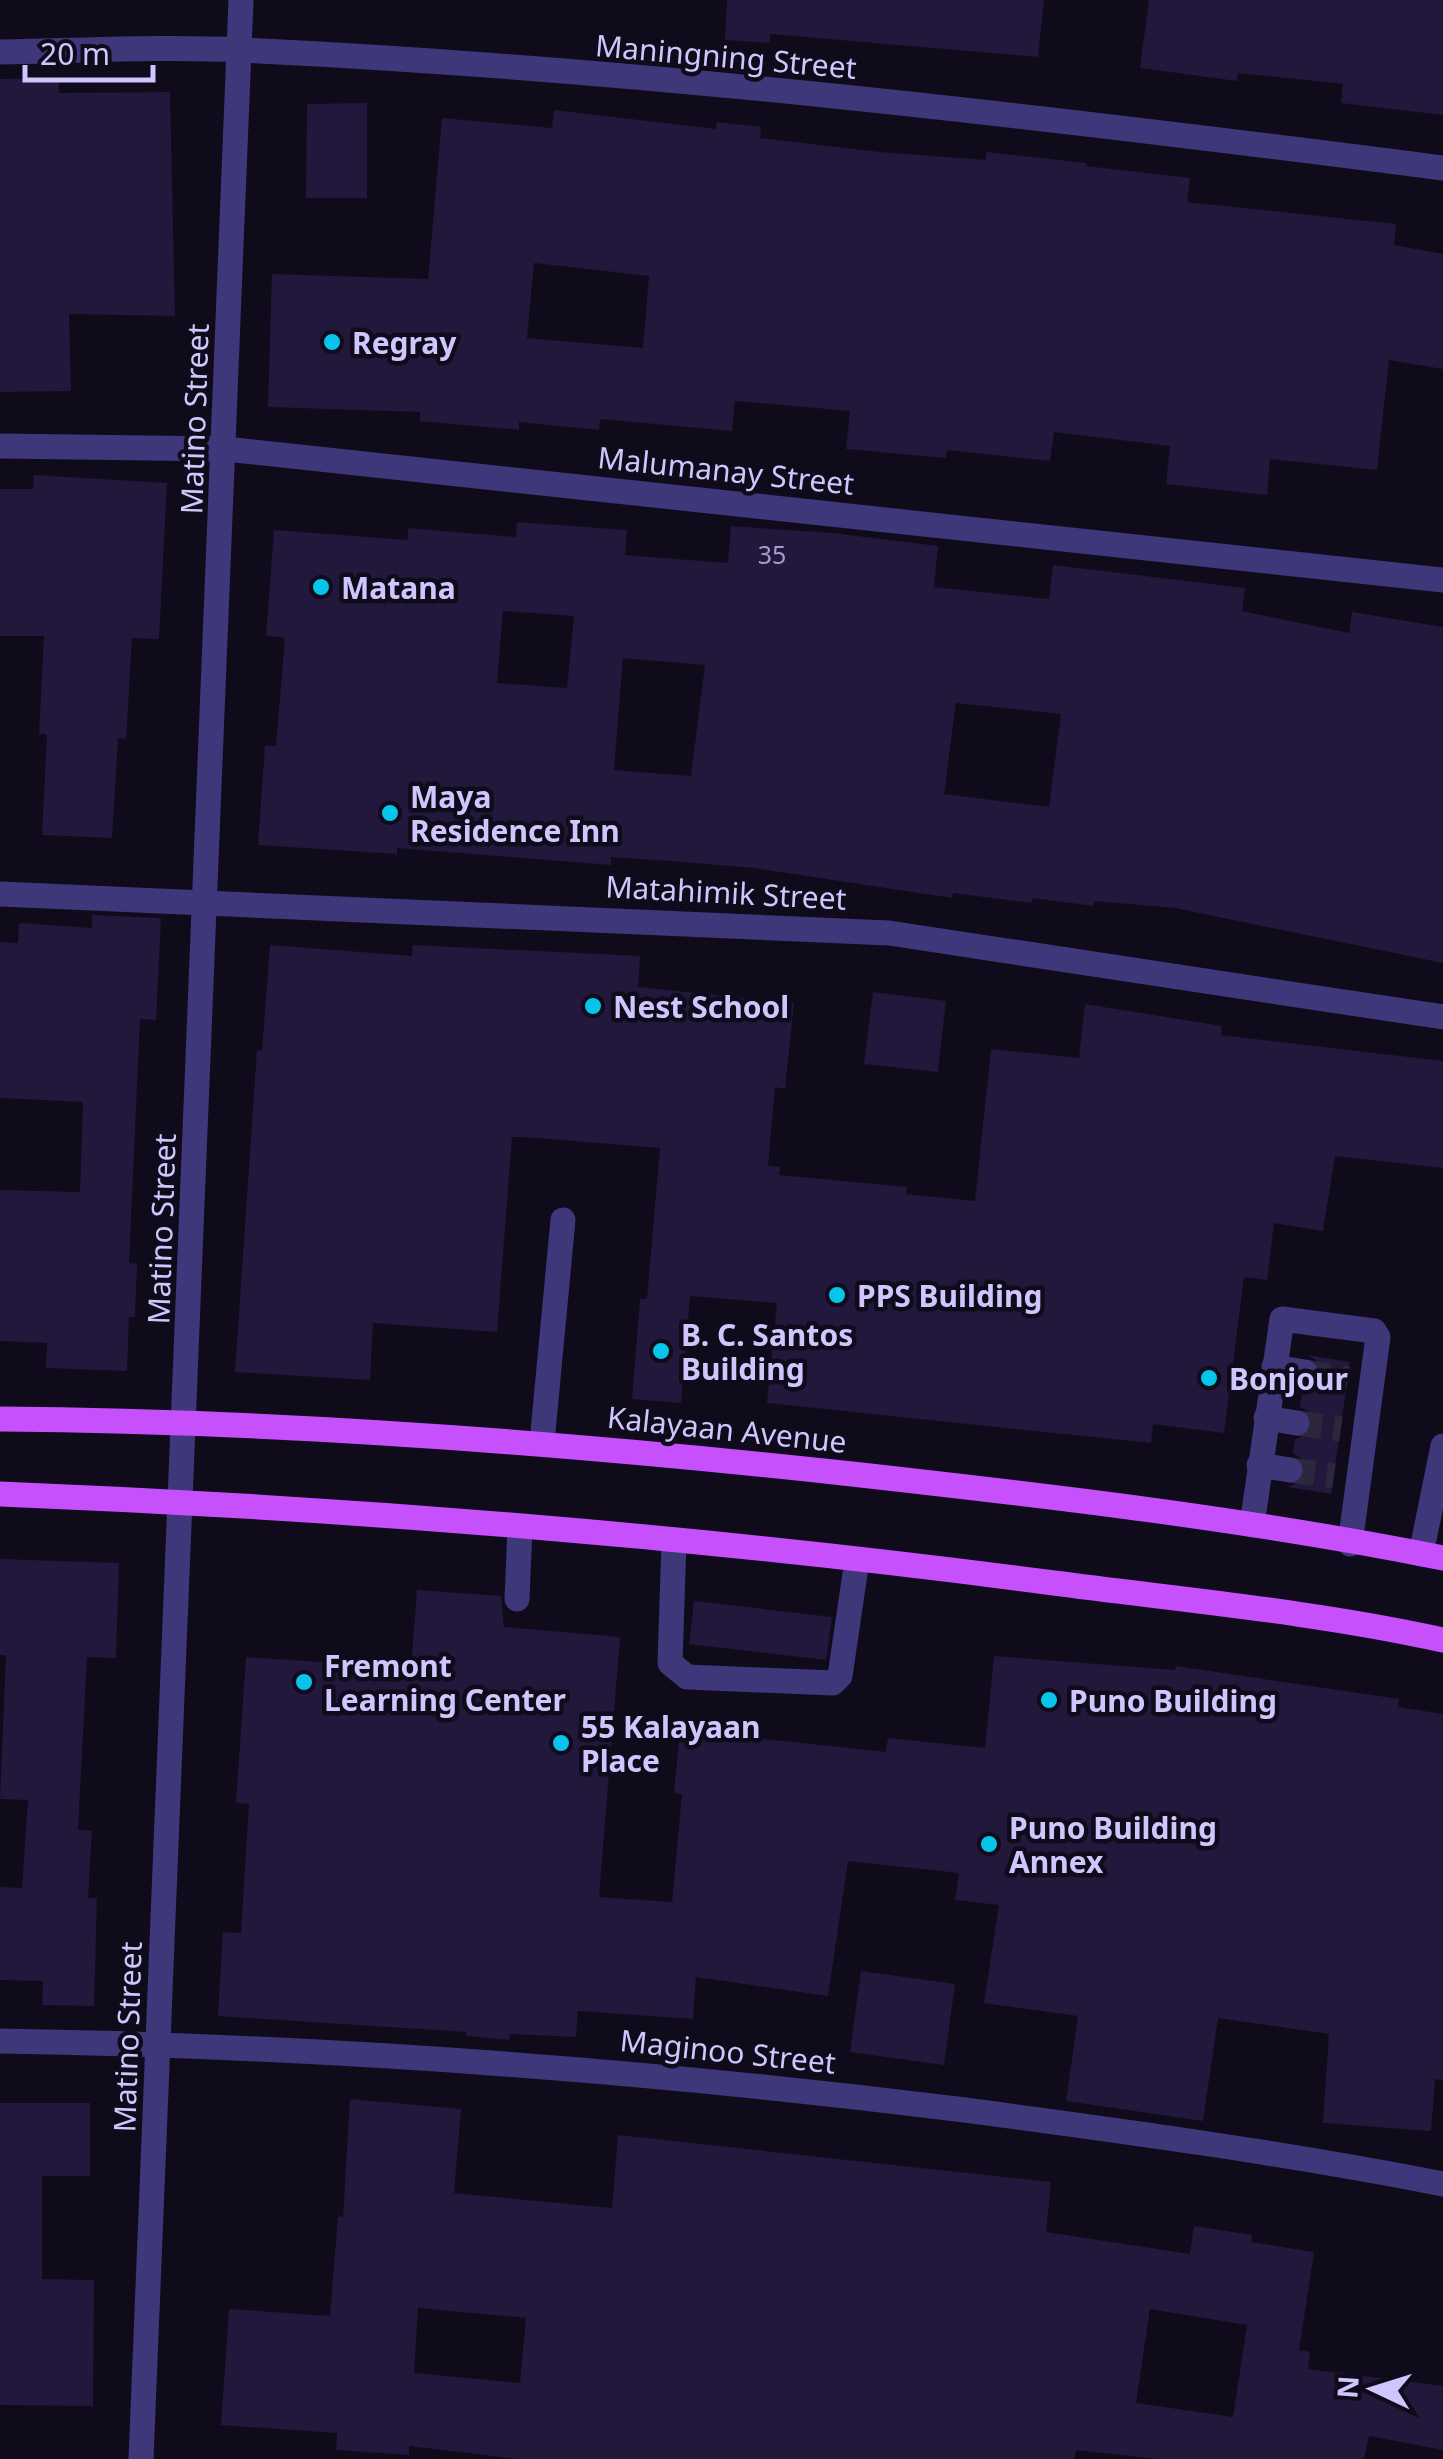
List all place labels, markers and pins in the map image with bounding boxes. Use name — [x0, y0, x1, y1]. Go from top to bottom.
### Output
place label: Regray — [352, 322, 457, 363]
marker: Regray — [321, 331, 343, 353]
place label: Matana — [341, 567, 456, 608]
marker: Matana — [310, 576, 332, 598]
place label: Maya Residence Inn — [410, 776, 620, 851]
marker: Maya Residence Inn — [379, 802, 401, 824]
place label: Nest School — [613, 986, 789, 1027]
marker: Nest School — [582, 995, 604, 1017]
place label: PPS Building — [857, 1275, 1042, 1316]
marker: PPS Building — [826, 1284, 848, 1306]
place label: B. C. Santos Building — [681, 1314, 853, 1389]
marker: B. C. Santos Building — [650, 1340, 672, 1362]
place label: Bonjour — [1229, 1358, 1348, 1399]
marker: Bonjour — [1198, 1367, 1220, 1389]
place label: Fremont Learning Center — [324, 1645, 566, 1720]
marker: Fremont Learning Center — [293, 1671, 315, 1693]
place label: Puno Building — [1069, 1680, 1277, 1721]
marker: Puno Building — [1038, 1689, 1060, 1711]
place label: 55 Kalayaan Place — [581, 1706, 761, 1781]
marker: 55 Kalayaan Place — [550, 1732, 572, 1754]
place label: Puno Building Annex — [1009, 1807, 1217, 1882]
marker: Puno Building Annex — [978, 1833, 1000, 1855]

